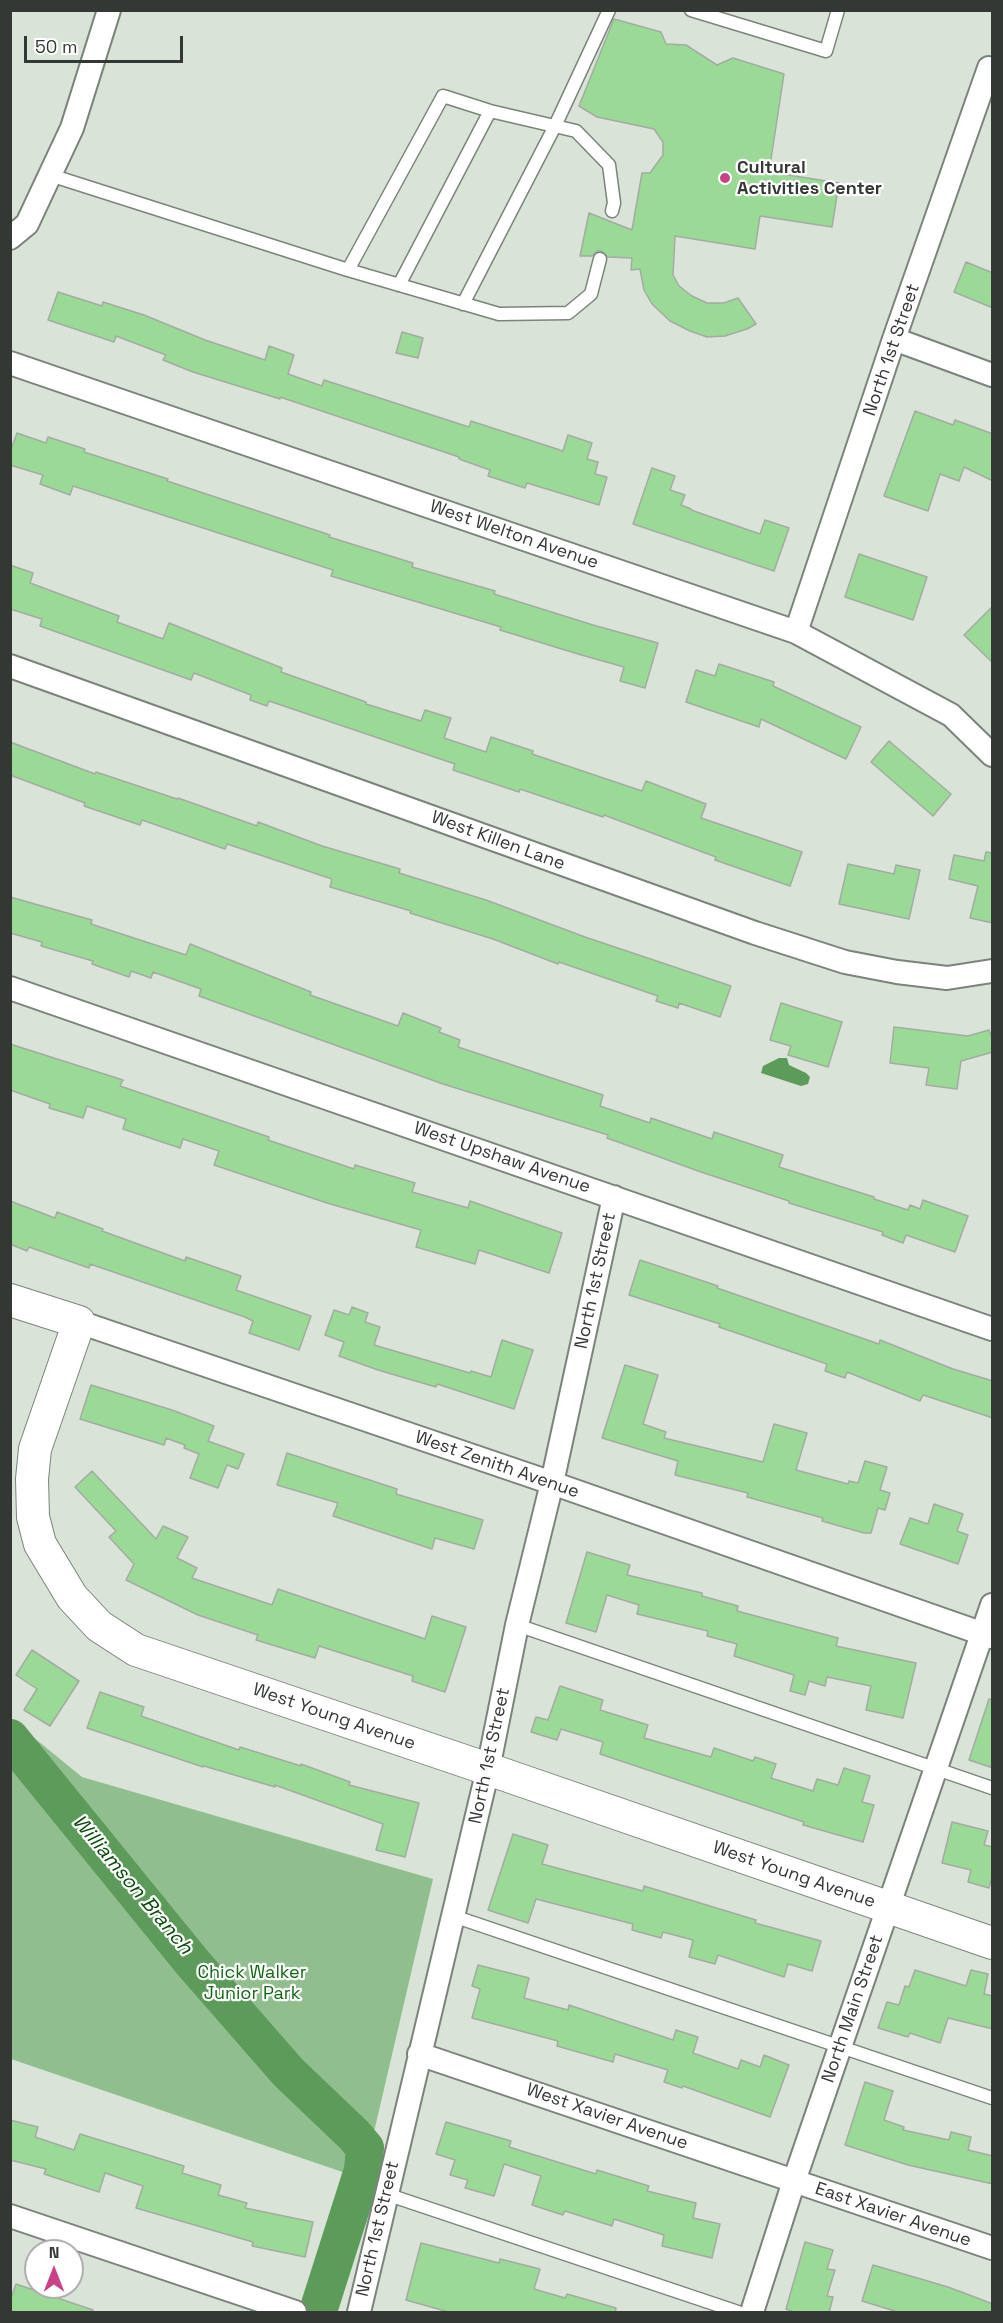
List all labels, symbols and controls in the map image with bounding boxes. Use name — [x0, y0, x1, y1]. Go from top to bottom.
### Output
scale bar — [27, 24, 186, 62]
text: 50 m — [35, 35, 77, 58]
place label: Cultural Activities Center — [737, 157, 882, 200]
marker: Cultural Activities Center — [718, 171, 732, 185]
street label: North 1st Street — [859, 281, 925, 419]
street label: West Welton Avenue — [427, 496, 601, 574]
street label: West Killen Lane — [428, 807, 568, 875]
street label: West Upshaw Avenue — [411, 1118, 593, 1198]
street label: North 1st Street — [571, 1211, 621, 1351]
street label: West Zenith Avenue — [412, 1427, 582, 1503]
street label: West Young Avenue — [250, 1679, 418, 1755]
street label: North 1st Street — [465, 1686, 515, 1826]
water label: Williamson Branch — [67, 1810, 197, 1960]
street label: West Young Avenue — [710, 1837, 878, 1913]
street label: North Main Street — [818, 1932, 888, 2086]
park label: Chick Walker Junior Park — [197, 1962, 307, 2004]
street label: West Xavier Avenue — [523, 2079, 691, 2155]
street label: North 1st Street — [352, 2159, 404, 2299]
street label: East Xavier Avenue — [812, 2178, 974, 2252]
north arrow — [24, 2239, 84, 2299]
text: N — [49, 2242, 59, 2263]

